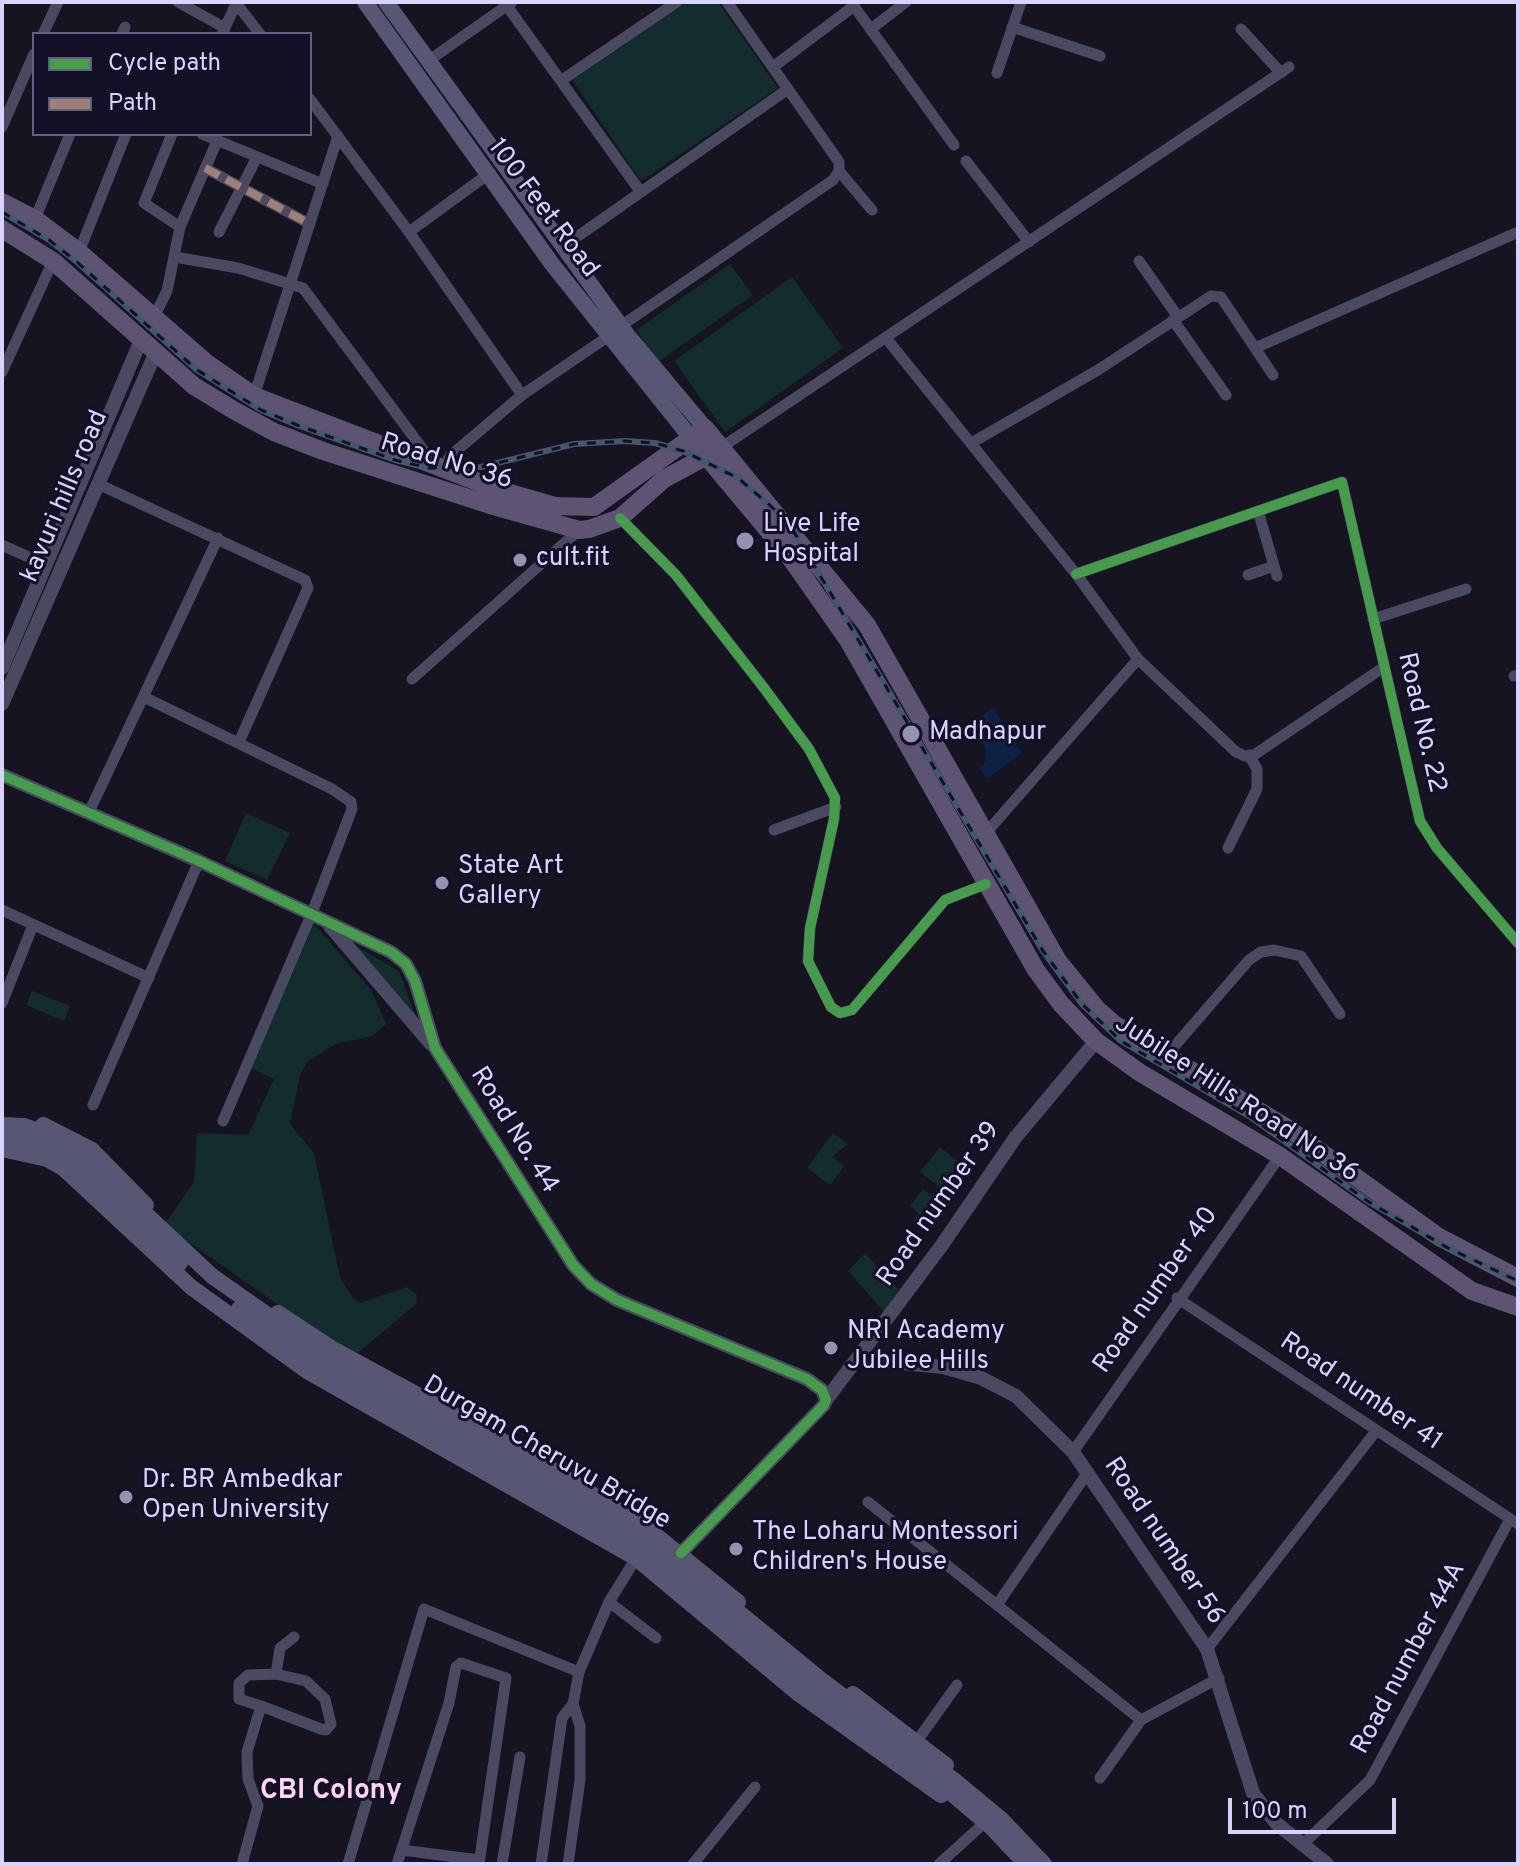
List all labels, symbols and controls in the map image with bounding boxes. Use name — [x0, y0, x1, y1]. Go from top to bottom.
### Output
legend — [32, 32, 312, 136]
text: Cycle path — [108, 49, 221, 79]
text: Path — [108, 89, 157, 119]
street label: 100 Feet Road — [480, 133, 604, 285]
street label: kavuri hills road — [16, 406, 116, 588]
street label: Road No 36 — [376, 428, 516, 498]
place label: Live Life Hospital — [763, 510, 861, 572]
marker: Live Life Hospital — [734, 530, 756, 552]
place label: cult.fit — [536, 544, 610, 576]
marker: cult.fit — [511, 551, 529, 569]
street label: Road No. 22 — [1389, 650, 1451, 796]
place label: Madhapur — [929, 718, 1046, 750]
marker: Madhapur — [900, 723, 922, 745]
place label: State Art Gallery — [458, 852, 564, 914]
marker: State Art Gallery — [433, 874, 451, 892]
street label: Jubilee Hills Road No 36 — [1108, 1009, 1364, 1191]
street label: Road No. 44 — [462, 1062, 564, 1200]
street label: Road number 39 — [872, 1117, 1008, 1293]
street label: Road number 40 — [1088, 1202, 1226, 1380]
place label: NRI Academy Jubilee Hills — [847, 1317, 1005, 1378]
street label: Road number 41 — [1273, 1327, 1447, 1459]
marker: NRI Academy Jubilee Hills — [822, 1339, 840, 1357]
street label: Durgam Cheruvu Bridge — [417, 1370, 675, 1538]
street label: Road number 56 — [1096, 1452, 1230, 1632]
place label: Dr. BR Ambedkar Open University — [142, 1466, 343, 1528]
marker: Dr. BR Ambedkar Open University — [117, 1488, 135, 1506]
place label: The Loharu Montessori Children's House — [752, 1518, 1019, 1580]
marker: The Loharu Montessori Children's House — [727, 1540, 745, 1558]
street label: Road number 44A — [1346, 1558, 1474, 1760]
district label: CBI Colony — [260, 1775, 402, 1809]
scale bar — [1232, 1782, 1400, 1832]
text: 100 m — [1242, 1797, 1308, 1827]

